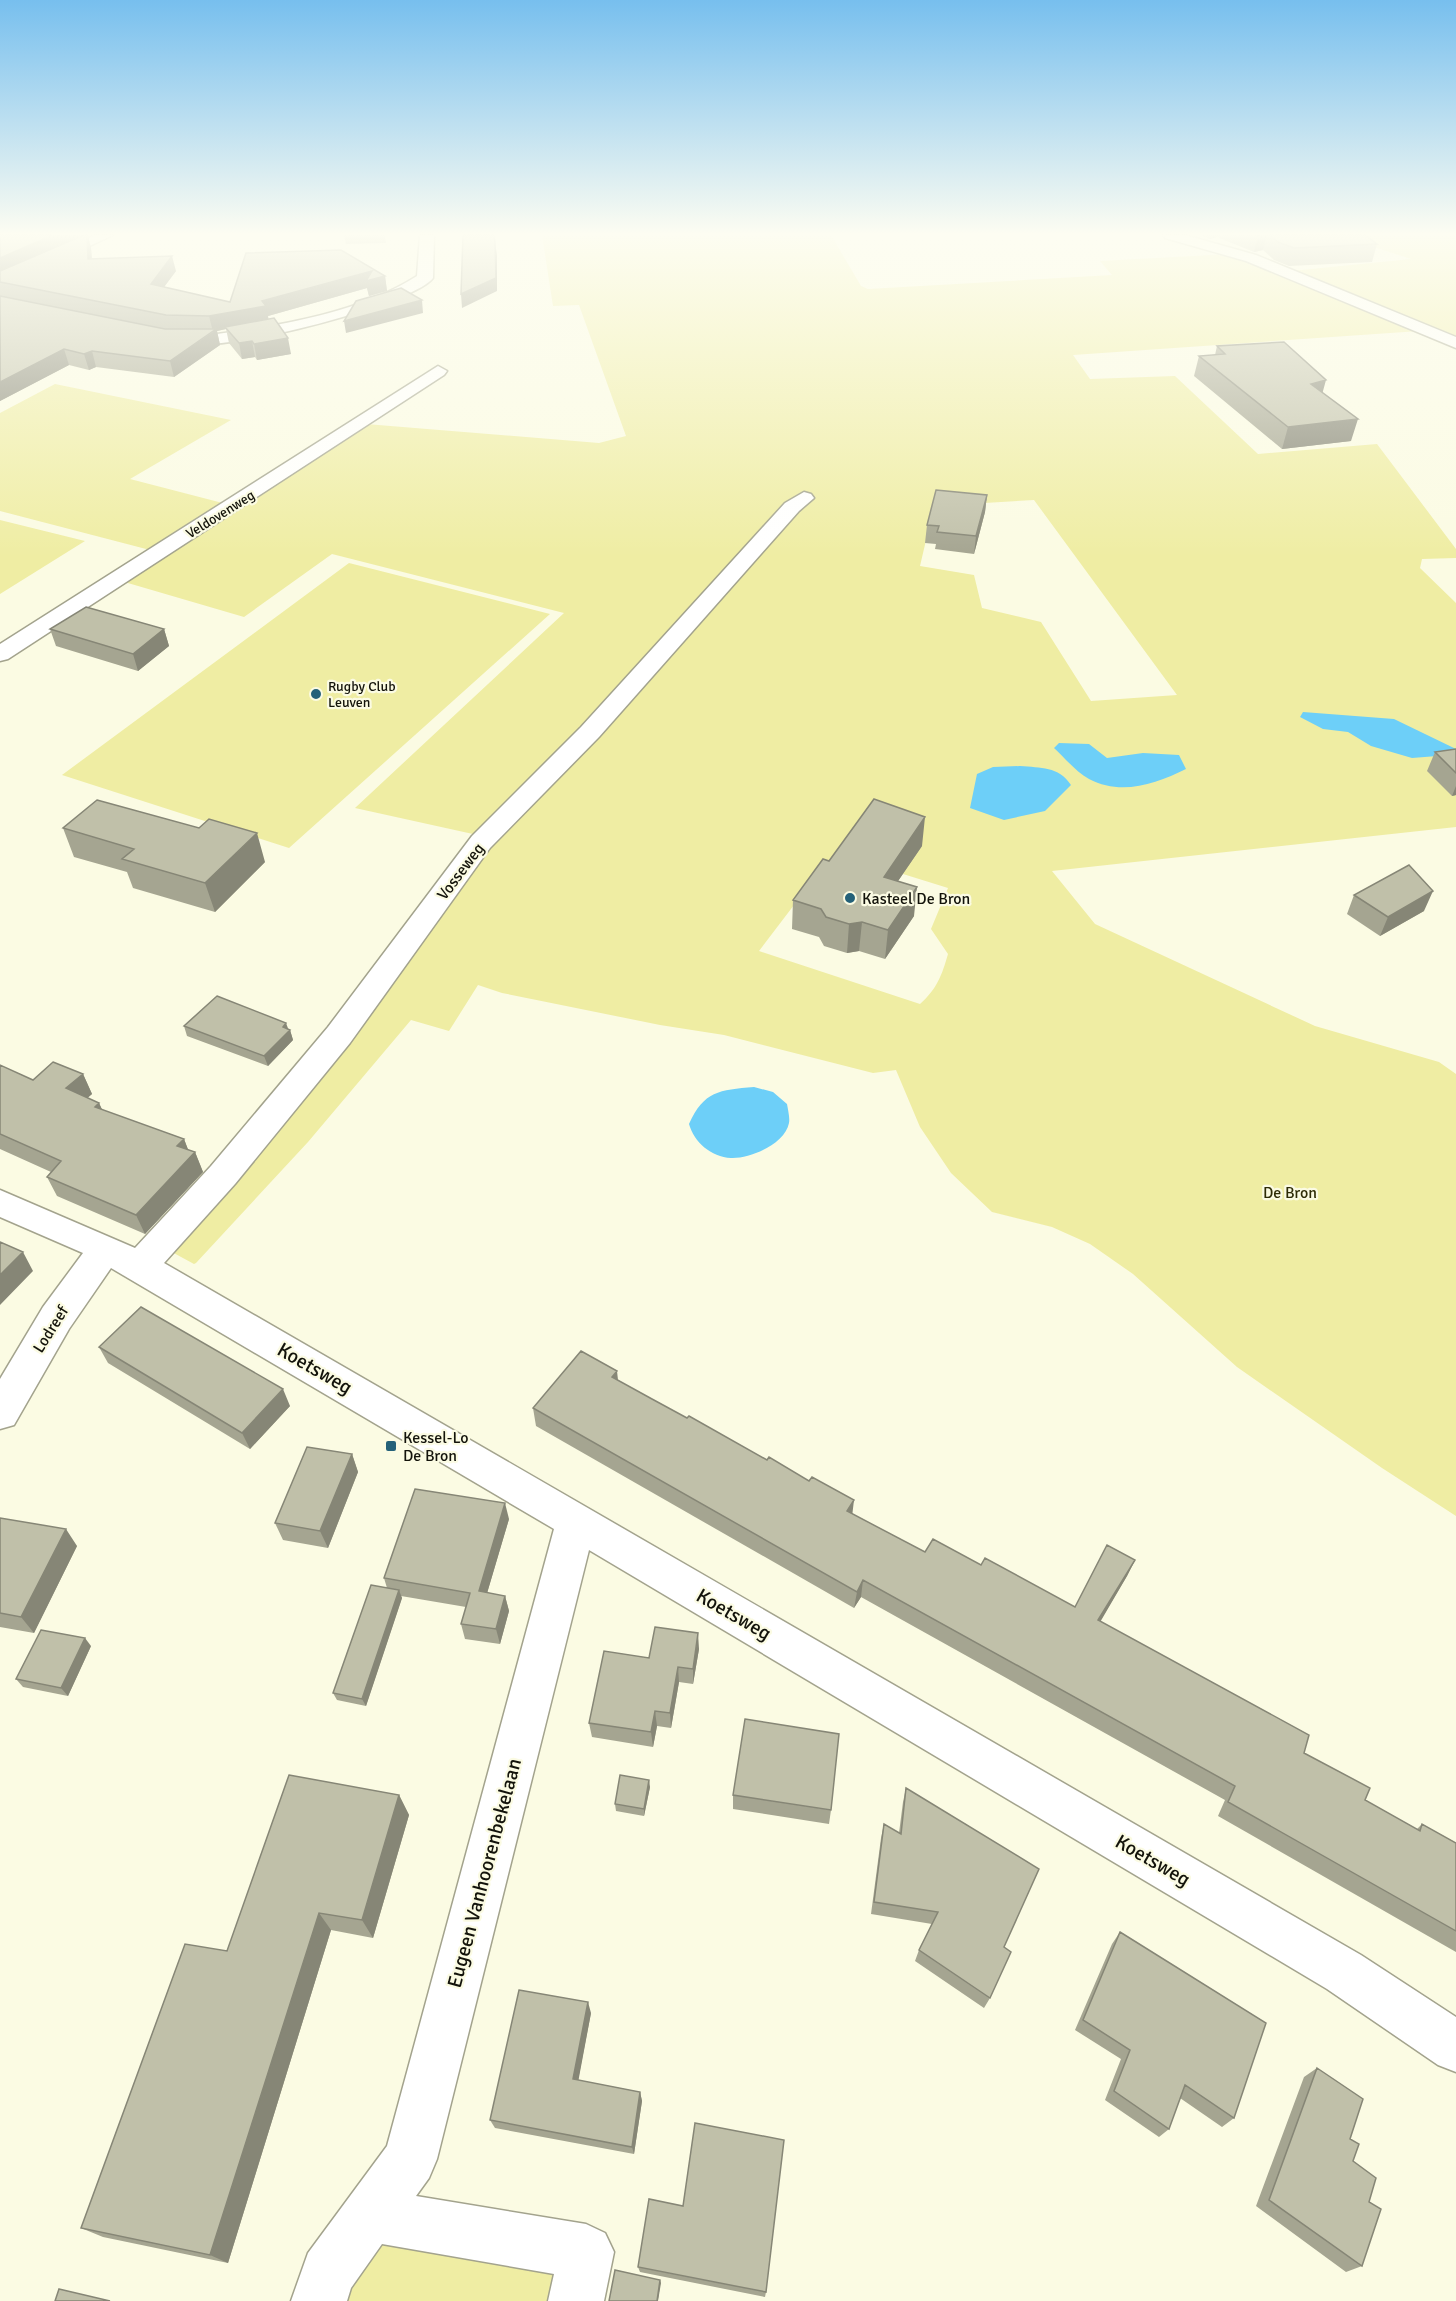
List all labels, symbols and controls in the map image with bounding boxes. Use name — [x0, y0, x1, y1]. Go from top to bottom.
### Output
street label: Veldovenweg — [183, 487, 258, 542]
place label: Rugby Club Leuven — [328, 678, 396, 711]
marker: Rugby Club Leuven — [309, 687, 323, 701]
street label: Vosseweg — [433, 839, 489, 904]
place label: Kasteel De Bron — [862, 889, 970, 909]
marker: Kasteel De Bron — [843, 891, 857, 905]
park label: De Bron — [1263, 1183, 1317, 1203]
street label: Lodreef — [29, 1302, 73, 1357]
street label: Koetsweg — [273, 1337, 357, 1400]
place label: Kessel-Lo De Bron — [403, 1428, 469, 1466]
marker: Kessel-Lo De Bron — [384, 1439, 398, 1453]
street label: Koetsweg — [692, 1583, 776, 1646]
street label: Eugeen Vanhoorenbekelaan — [442, 1756, 527, 1991]
street label: Koetsweg — [1111, 1829, 1195, 1892]

